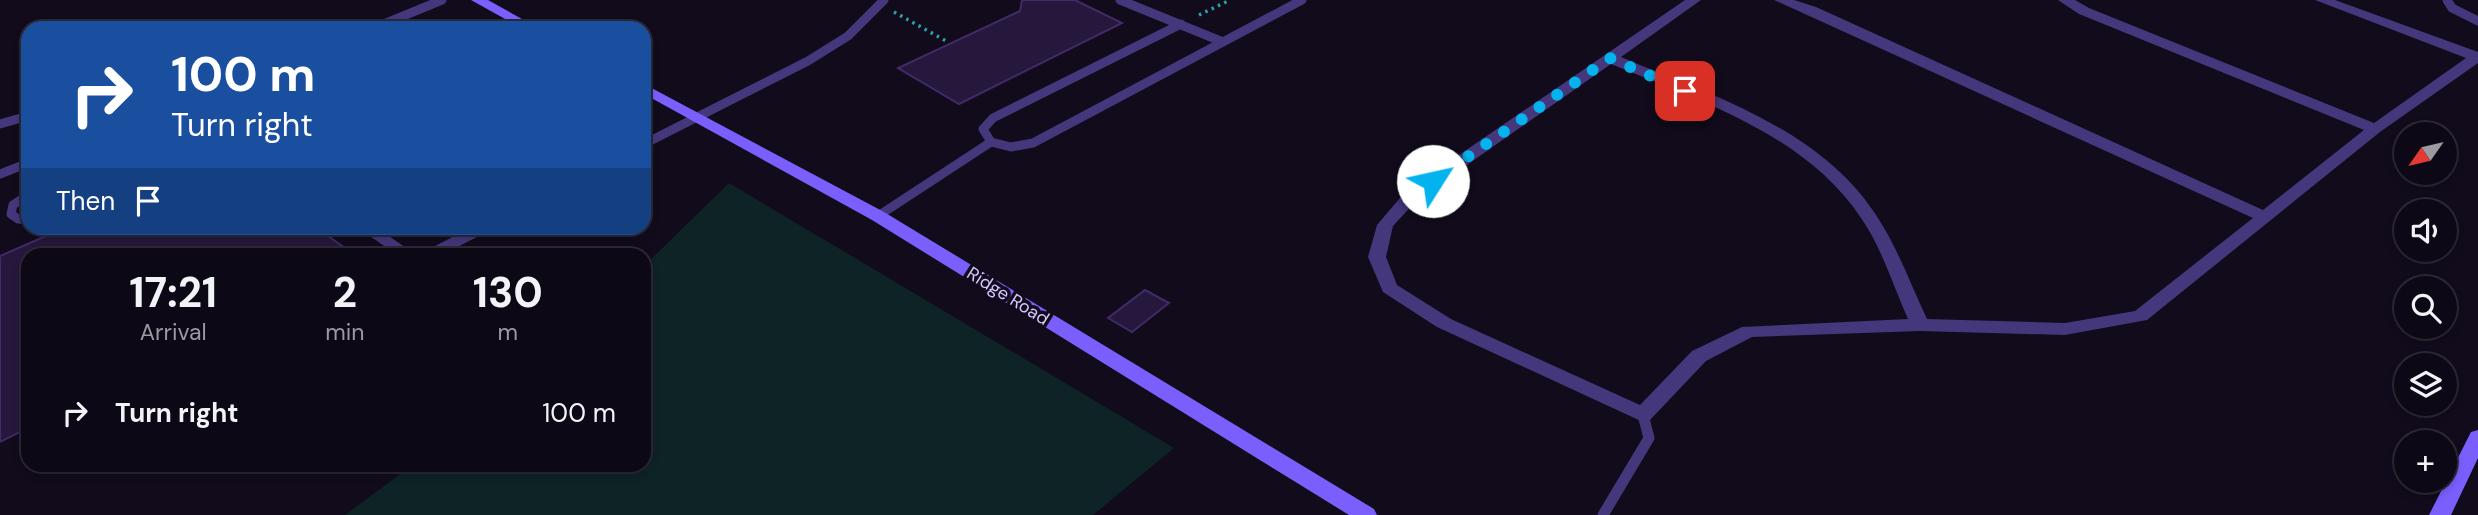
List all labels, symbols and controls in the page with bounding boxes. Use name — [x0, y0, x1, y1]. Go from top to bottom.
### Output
text: 100 m — [171, 42, 315, 106]
icon: right — [56, 49, 147, 140]
pin — [1655, 61, 1715, 121]
icon: arrive — [1666, 72, 1704, 110]
text: Turn right — [171, 104, 313, 146]
north arrow — [2394, 122, 2457, 186]
map controls — [2394, 122, 2457, 493]
position arrow — [1396, 144, 1470, 218]
icon: arrive — [129, 182, 167, 220]
text: Then — [56, 184, 115, 218]
button: sound — [2394, 199, 2457, 262]
street label: Ridge Road — [962, 261, 1054, 331]
text: 17:21 — [129, 265, 217, 320]
text: 2 — [333, 265, 357, 320]
text: 130 — [473, 265, 543, 320]
button: search — [2394, 276, 2457, 339]
text: Arrival — [140, 317, 207, 347]
text: min — [325, 317, 365, 347]
text: m — [497, 317, 518, 347]
button: layers — [2394, 353, 2457, 416]
icon: right — [56, 394, 94, 432]
text: Turn right — [115, 396, 239, 430]
text: 100 m — [542, 396, 616, 430]
button: + — [2394, 430, 2457, 493]

